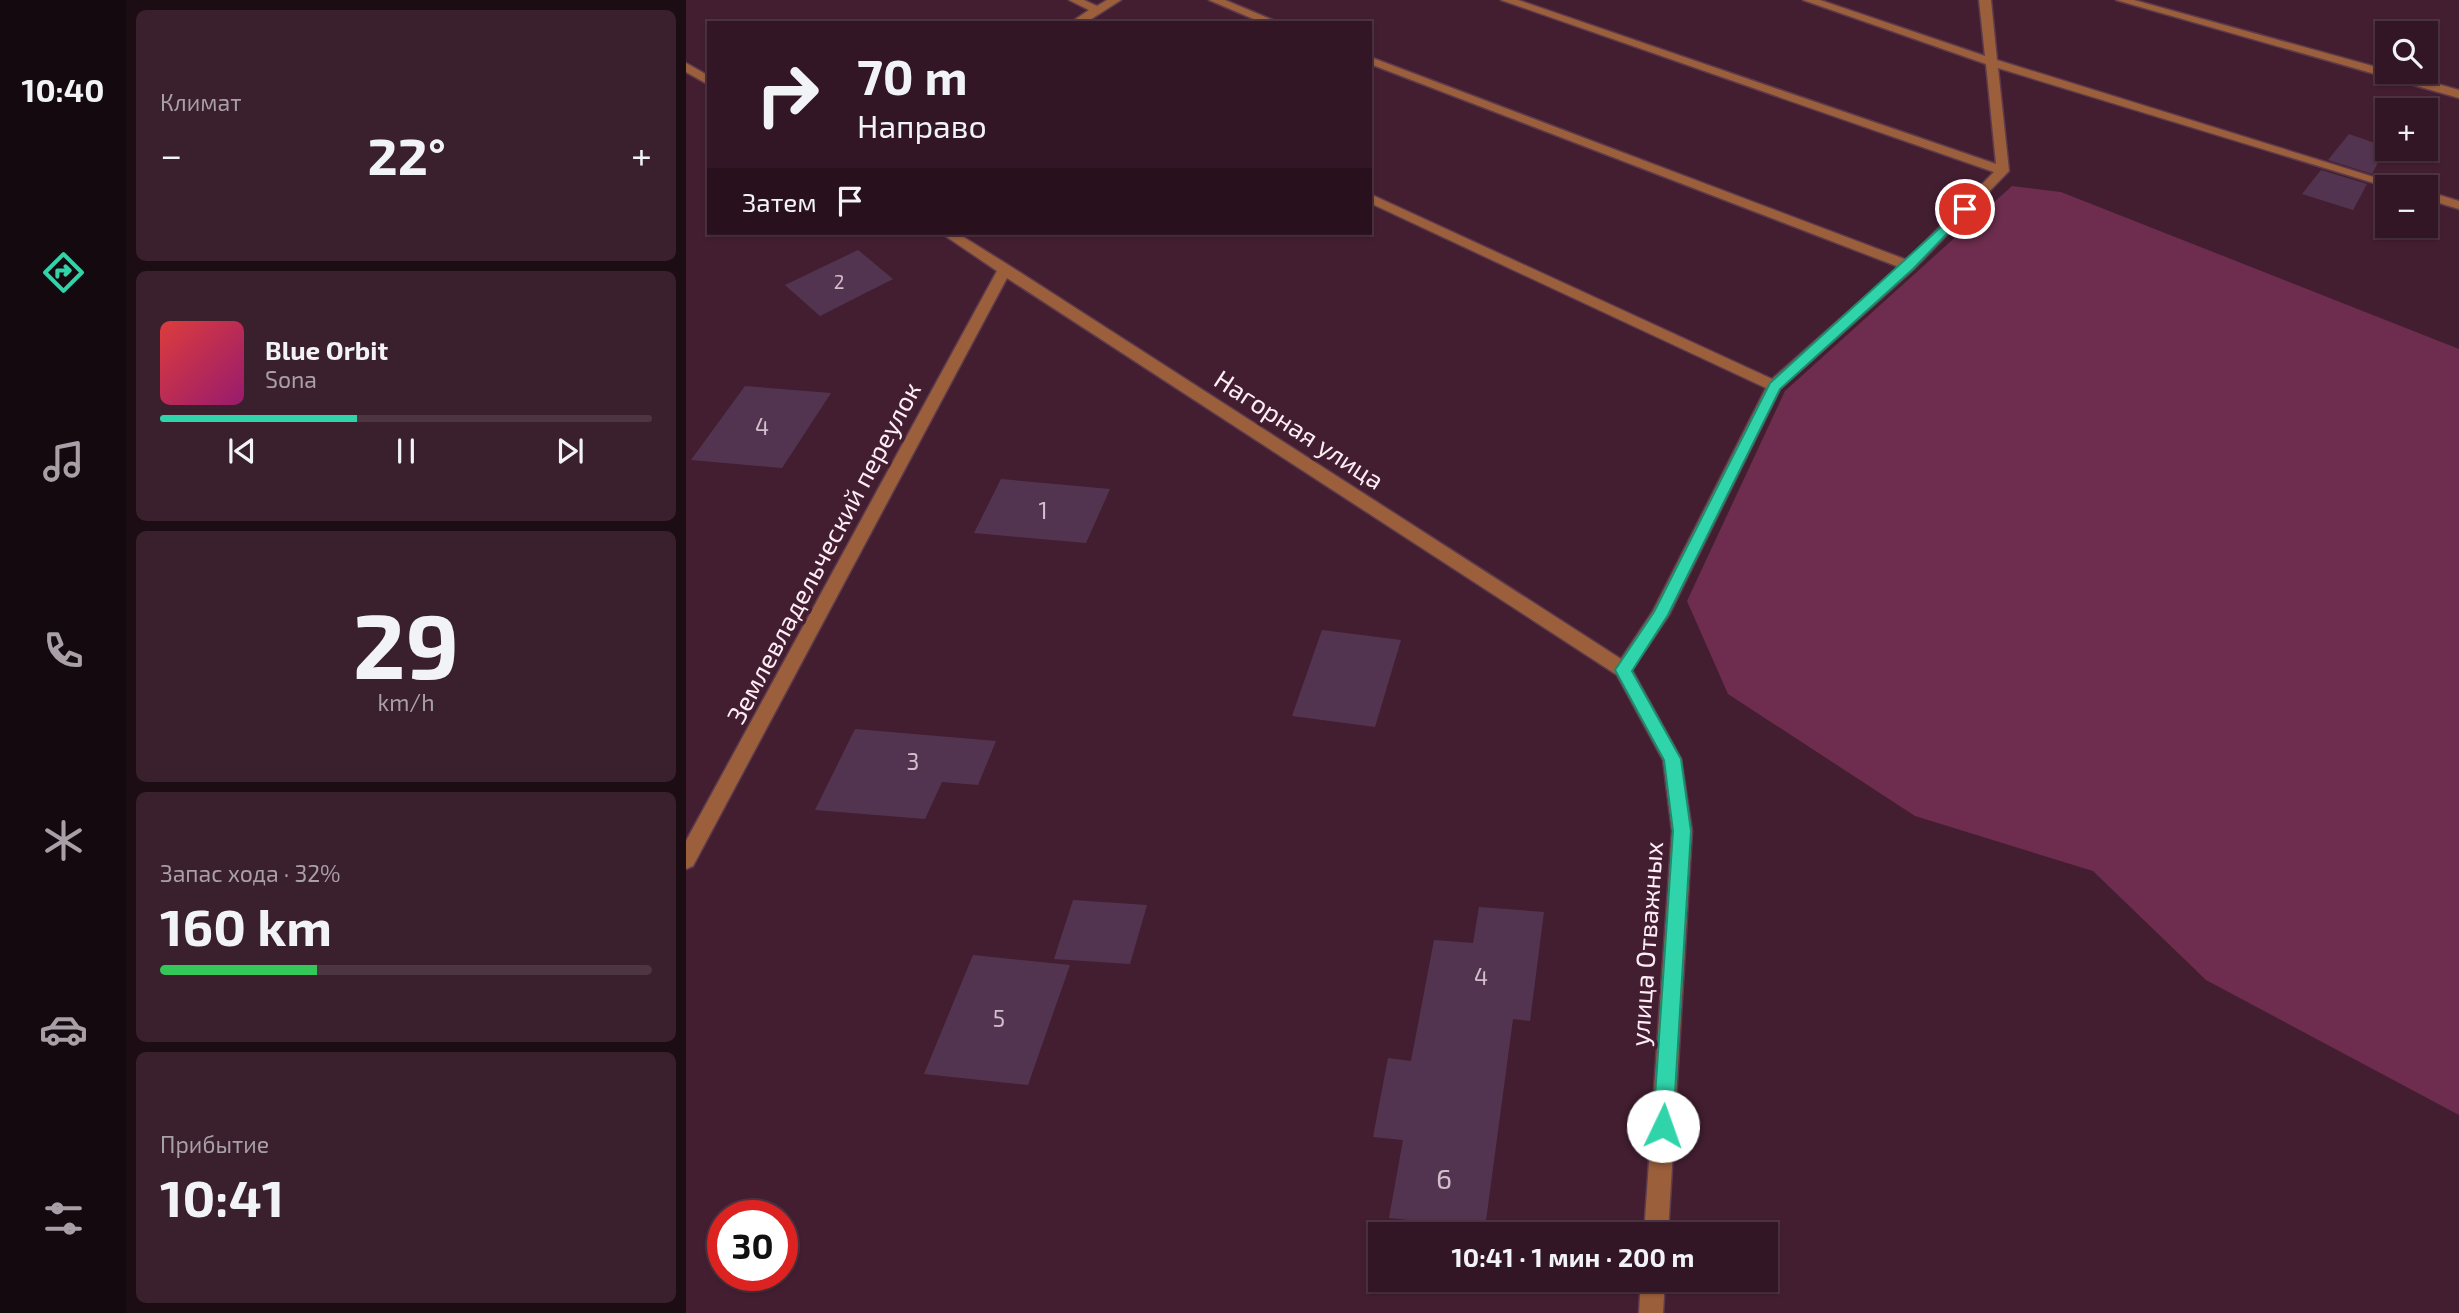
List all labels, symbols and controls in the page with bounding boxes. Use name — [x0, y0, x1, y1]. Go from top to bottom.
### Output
map controls — [2375, 21, 2438, 238]
button: search — [2375, 21, 2438, 84]
text: 70 m — [857, 46, 968, 105]
icon: right — [742, 49, 833, 140]
text: 10:40 — [22, 70, 104, 108]
text: Климат — [160, 88, 241, 116]
button: + — [2375, 98, 2438, 161]
text: Направо — [857, 106, 987, 144]
text: 22° — [367, 123, 446, 185]
text: − — [160, 131, 182, 177]
text: + — [631, 131, 652, 177]
button: − — [2375, 175, 2438, 238]
pin — [1935, 179, 1995, 239]
icon: arrive — [831, 182, 869, 220]
text: Затем — [742, 186, 817, 217]
icon: arrive — [1946, 190, 1984, 228]
icon: directions — [39, 248, 88, 297]
house number: 2 — [834, 270, 844, 293]
text: Blue Orbit — [265, 334, 388, 365]
street label: Нагорная улица — [1209, 362, 1390, 496]
text: Sona — [265, 365, 317, 393]
street label: Землевладельческий переулок — [719, 376, 927, 729]
house number: 4 — [755, 412, 769, 440]
icon: previous — [223, 432, 261, 470]
icon: pause — [387, 432, 425, 470]
icon: next — [551, 432, 589, 470]
icon: music — [39, 437, 88, 486]
house number: 1 — [1038, 496, 1048, 524]
text: 29 — [353, 588, 459, 697]
icon: phone — [39, 626, 88, 675]
text: km/h — [377, 688, 435, 716]
house number: 3 — [907, 747, 919, 775]
icon: climate — [39, 816, 88, 865]
street label: улица Отважных — [1623, 840, 1669, 1048]
text: Запас хода · 32% — [160, 859, 341, 887]
text: 160 km — [160, 894, 332, 956]
house number: 4 — [1474, 962, 1488, 990]
house number: 5 — [993, 1004, 1005, 1032]
icon: car — [39, 1005, 88, 1054]
position arrow — [1626, 1089, 1700, 1163]
text: Прибытие — [160, 1130, 269, 1158]
house number: 6 — [1436, 1161, 1452, 1195]
text: 10:41 — [160, 1165, 284, 1227]
icon: filters — [39, 1194, 88, 1243]
speed limit sign: 30 — [707, 1200, 798, 1291]
text: 10:41 · 1 мин · 200 m — [1452, 1241, 1694, 1272]

